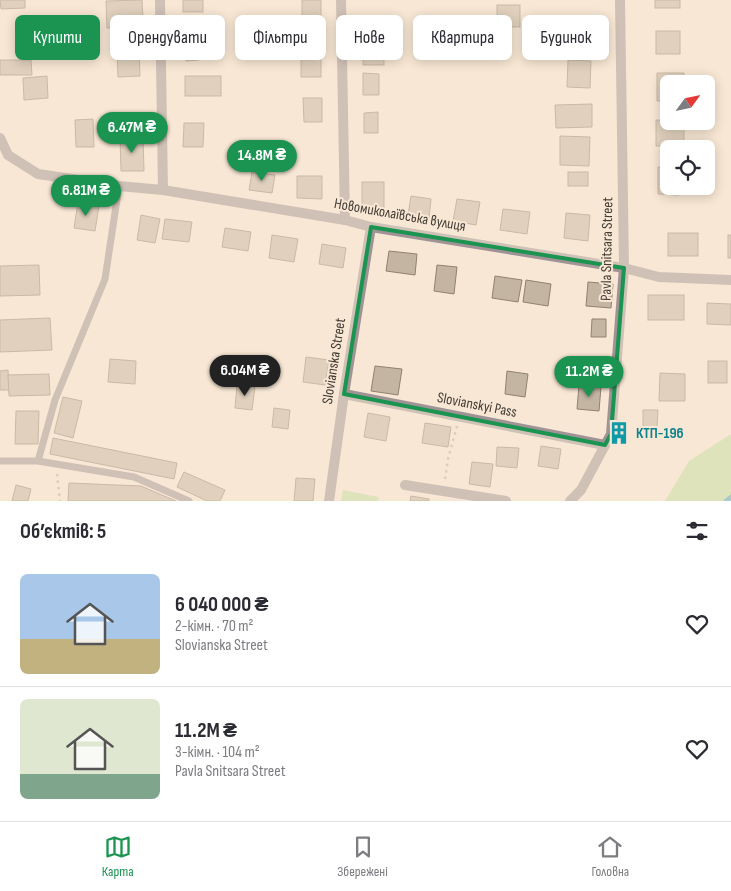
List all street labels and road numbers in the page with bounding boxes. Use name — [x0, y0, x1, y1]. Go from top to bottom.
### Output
street label: Новомиколаївська вулиця — [333, 194, 467, 236]
street label: Pavla Snitsara Street — [597, 197, 617, 301]
street label: Slovianska Street — [318, 316, 350, 405]
street label: Slovianskyi Pass — [436, 388, 518, 422]

